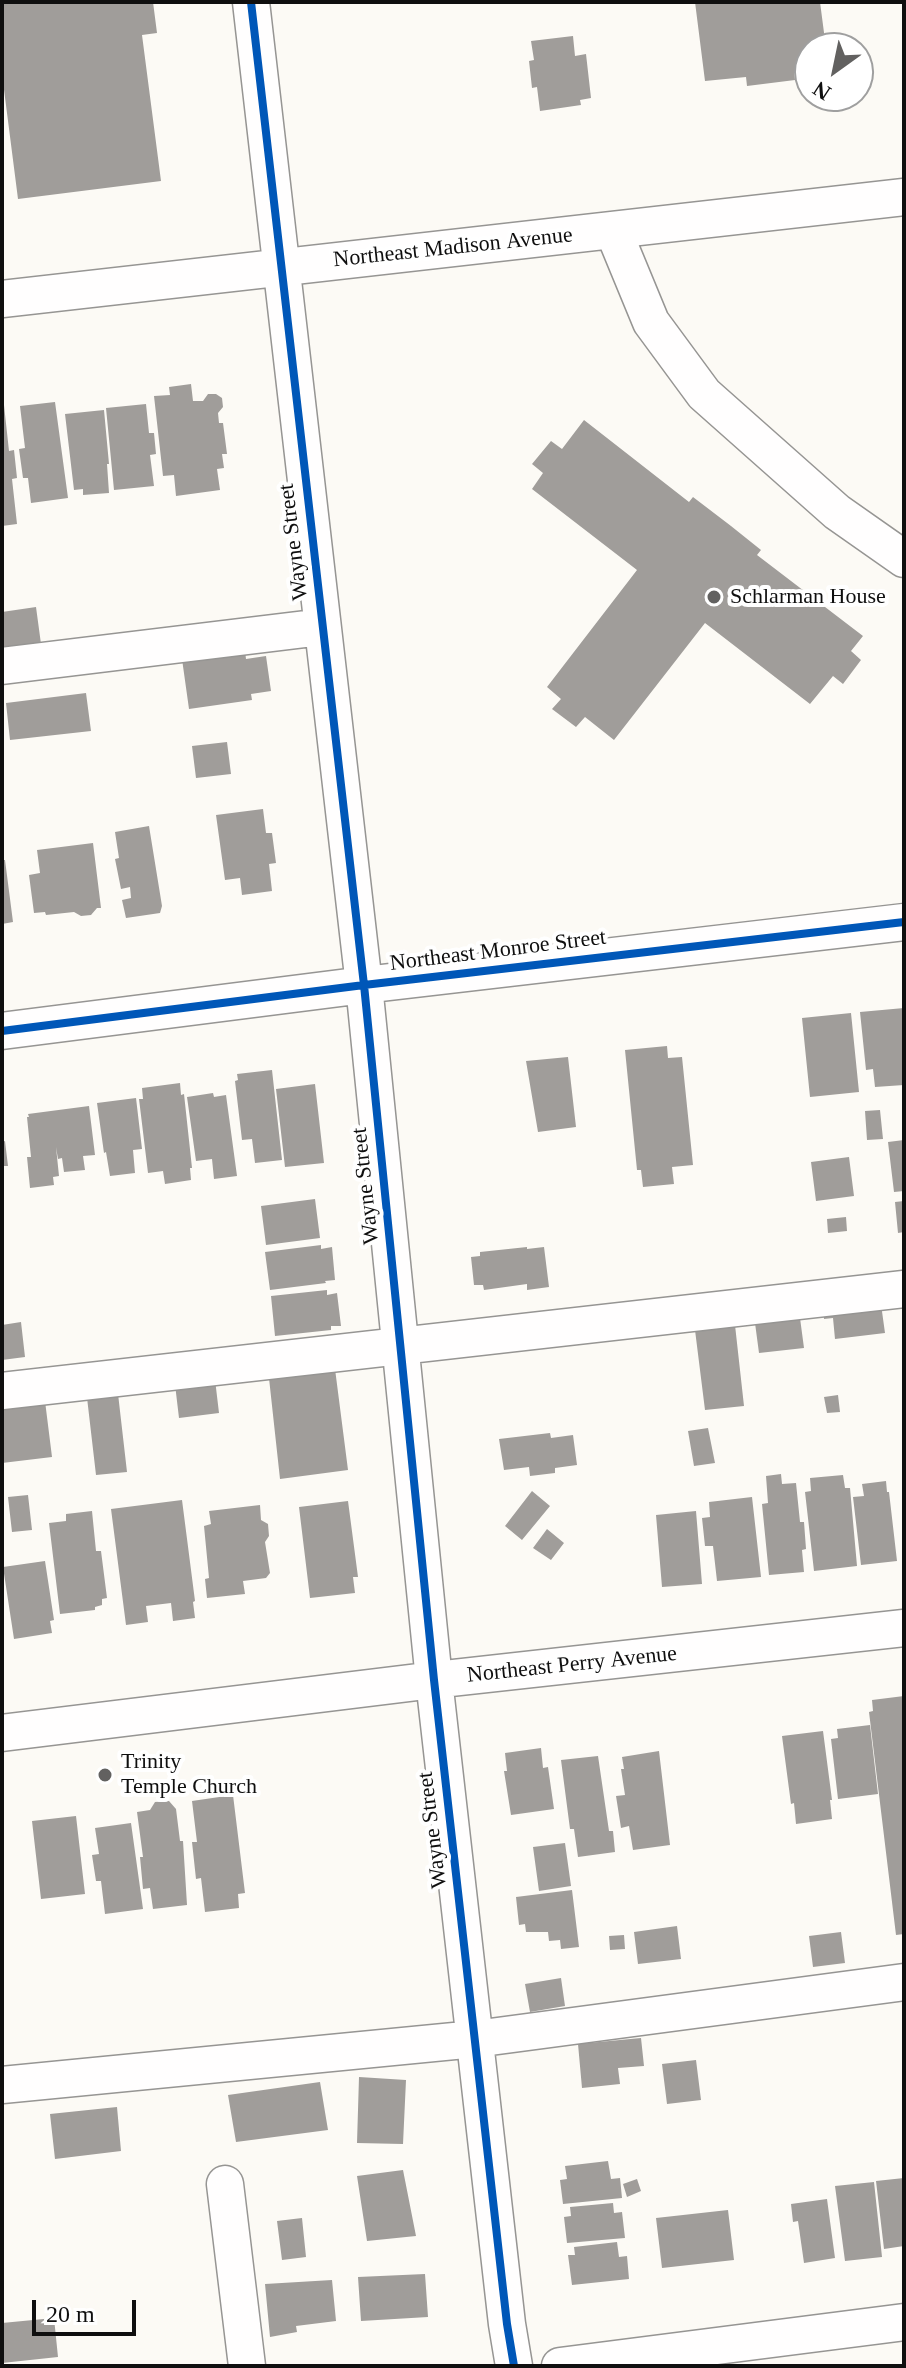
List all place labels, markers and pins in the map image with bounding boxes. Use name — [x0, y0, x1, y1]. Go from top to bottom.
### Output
place label: Schlarman House — [730, 584, 886, 610]
marker: Schlarman House — [705, 588, 723, 606]
place label: Trinity Temple Church — [121, 1749, 257, 1800]
marker: Trinity Temple Church — [96, 1766, 114, 1784]

